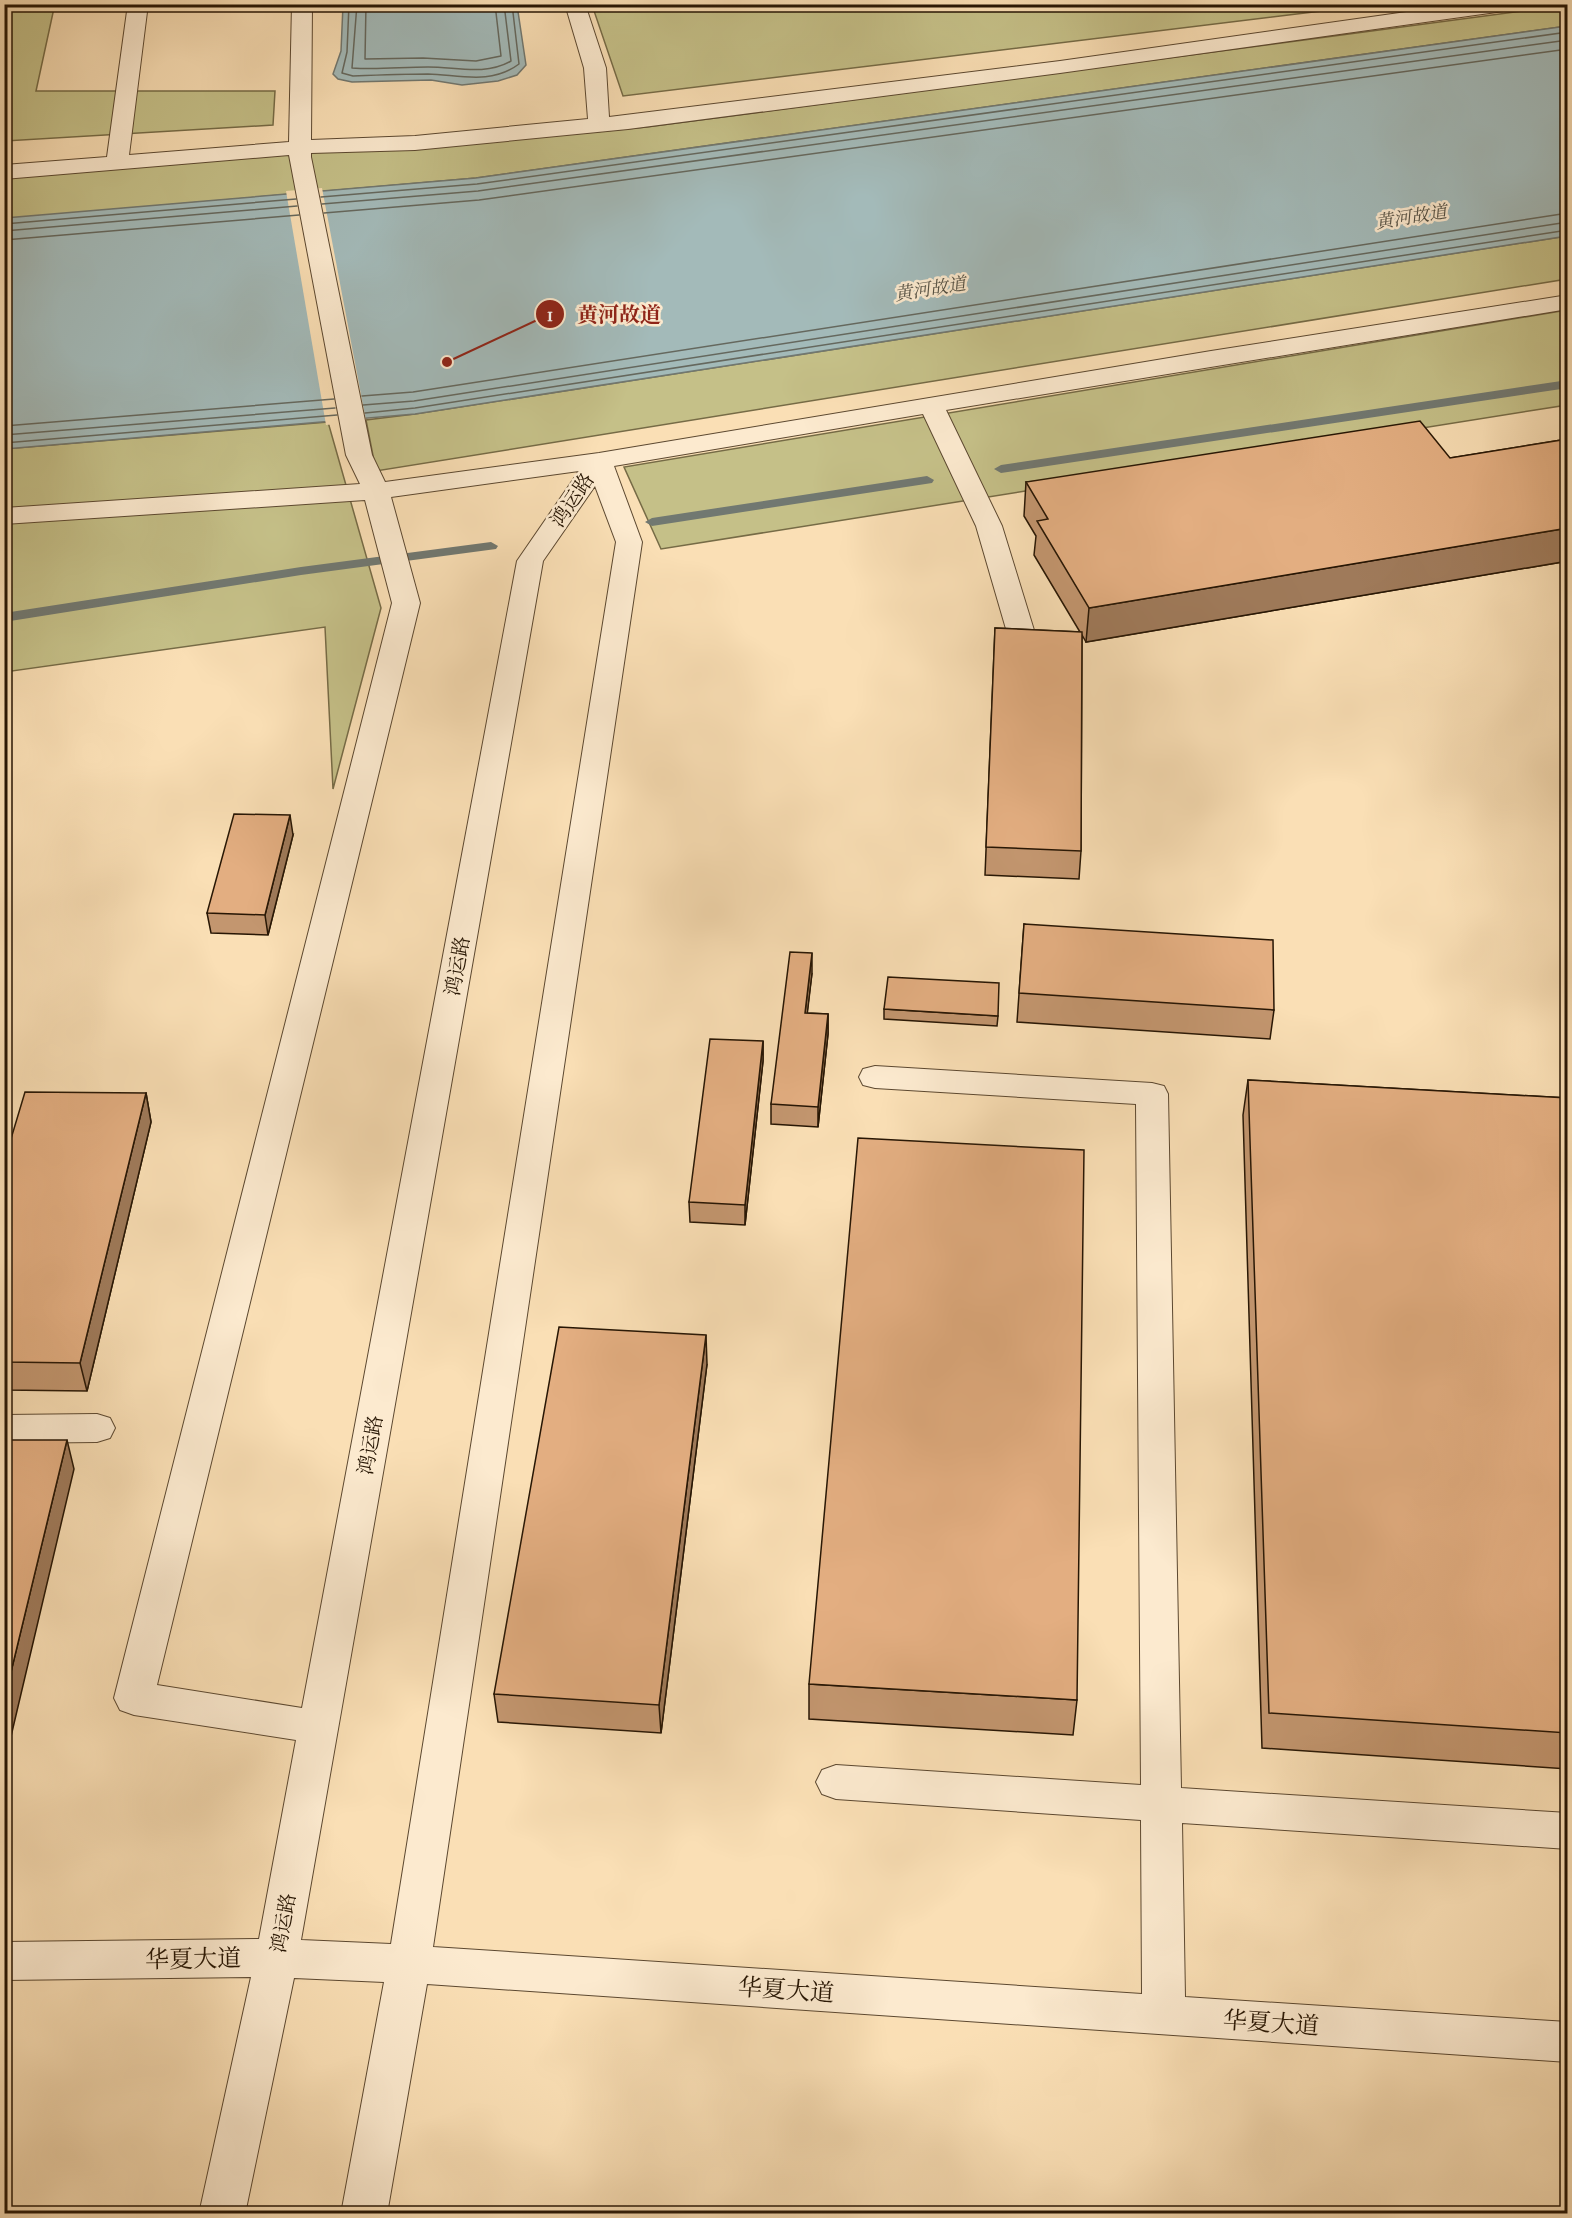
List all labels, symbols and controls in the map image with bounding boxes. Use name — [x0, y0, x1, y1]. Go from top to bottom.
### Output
water label: 黄河故道 — [1374, 201, 1451, 233]
water label: 黄河故道 — [893, 273, 970, 305]
callout: 黄河故道 — [535, 295, 673, 334]
text: 黄河故道 — [577, 303, 661, 327]
text: 1 — [547, 305, 553, 326]
street label: 鸿运路 — [546, 469, 599, 532]
street label: 鸿运路 — [441, 935, 474, 998]
street label: 鸿运路 — [354, 1414, 387, 1477]
street label: 鸿运路 — [267, 1892, 300, 1955]
street label: 华夏大道 — [145, 1944, 241, 1974]
street label: 华夏大道 — [737, 1973, 835, 2007]
street label: 华夏大道 — [1222, 2006, 1320, 2040]

